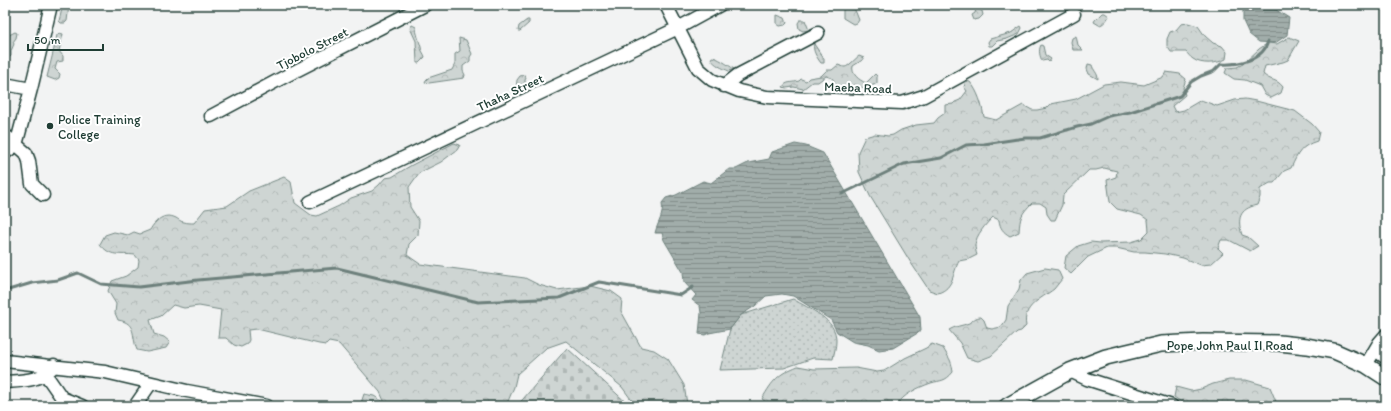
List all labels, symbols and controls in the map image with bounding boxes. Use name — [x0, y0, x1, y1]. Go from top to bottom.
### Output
street label: Tjobolo Street — [274, 24, 351, 73]
scale bar — [28, 26, 103, 52]
text: 50 m — [34, 33, 60, 47]
street label: Thaha Street — [475, 70, 546, 114]
street label: Maeba Road — [824, 79, 892, 96]
place label: Police Training College — [58, 112, 141, 142]
marker: Police Training College — [45, 121, 55, 131]
street label: Pope John Paul II Road — [1167, 338, 1293, 353]

